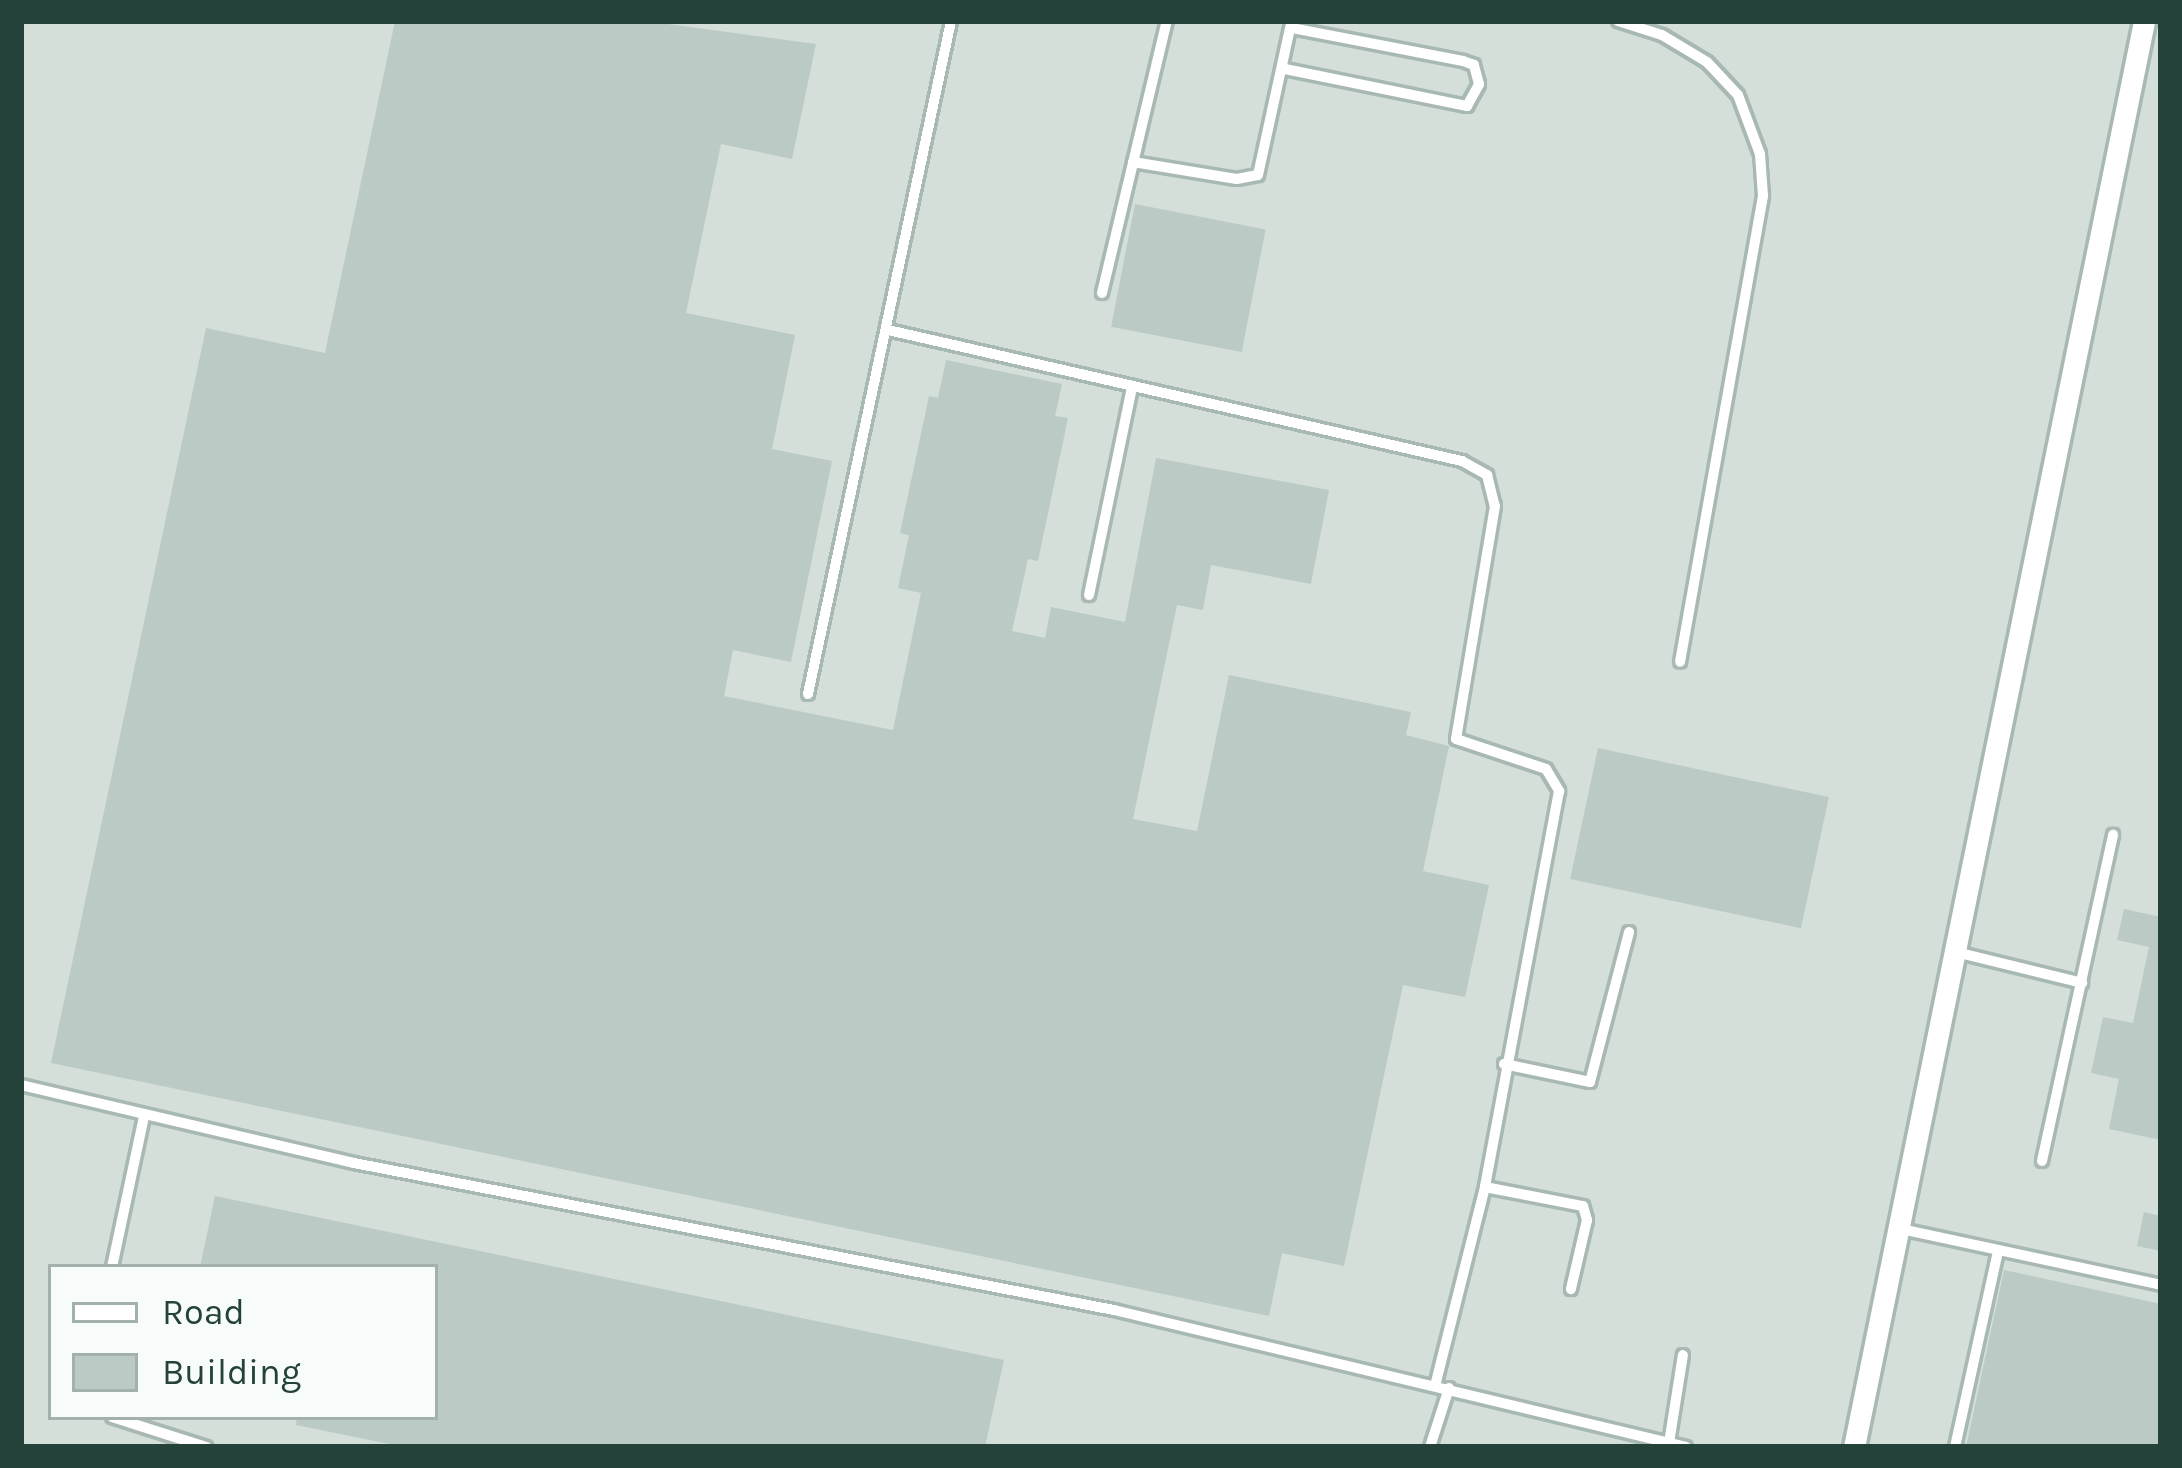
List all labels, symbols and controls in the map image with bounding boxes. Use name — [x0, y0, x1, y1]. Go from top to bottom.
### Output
legend — [48, 1264, 438, 1420]
text: Road — [162, 1291, 245, 1333]
text: Building — [162, 1351, 301, 1393]

